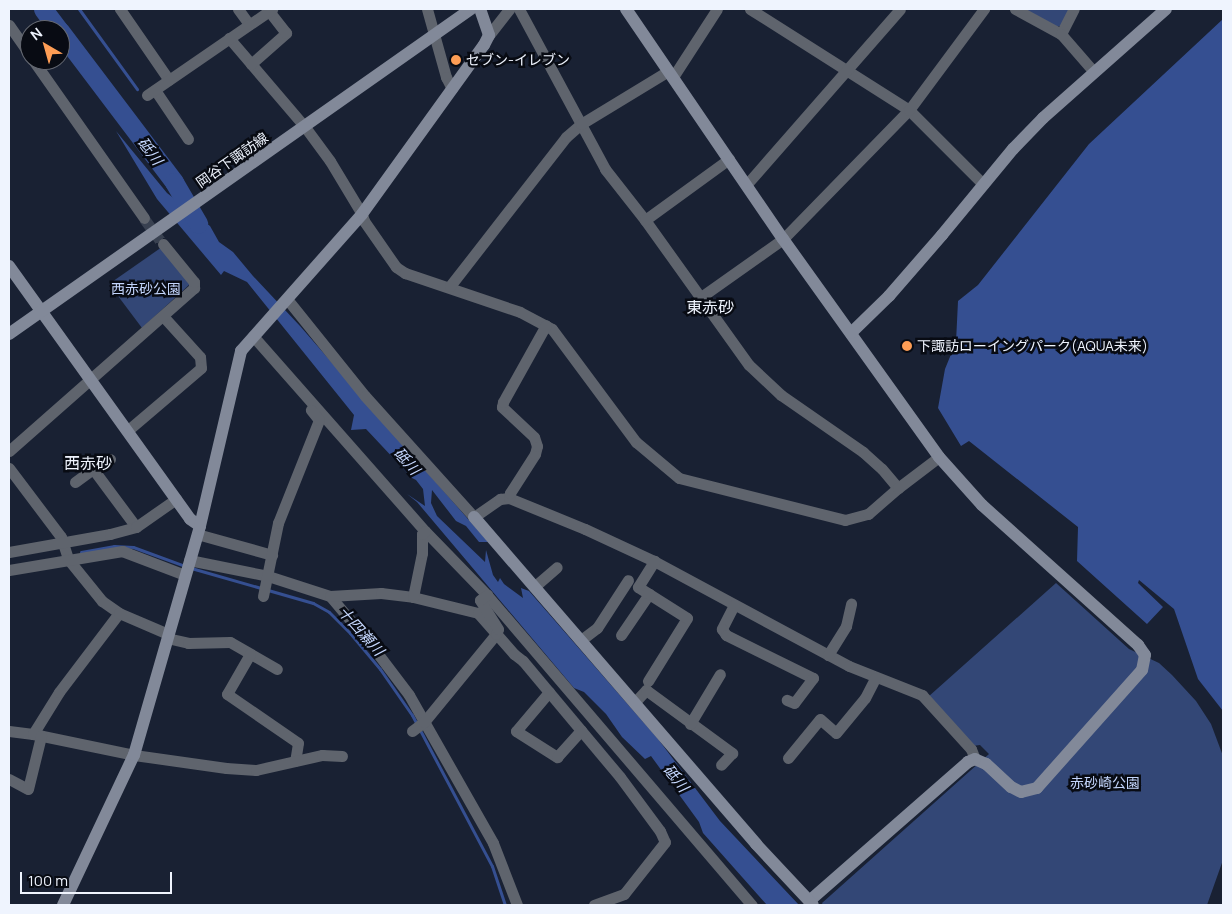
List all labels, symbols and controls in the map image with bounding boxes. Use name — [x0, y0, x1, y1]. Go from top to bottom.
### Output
north arrow — [20, 20, 70, 70]
text: N — [26, 23, 46, 44]
place label: セブン-イレブン — [466, 52, 570, 68]
marker: セブン-イレブン — [450, 54, 462, 66]
street label: 岡谷下諏訪線 — [193, 129, 271, 191]
water label: 砥川 — [134, 134, 166, 168]
park label: 西赤砂公園 — [111, 281, 181, 297]
district label: 東赤砂 — [686, 297, 734, 317]
place label: 下諏訪ローイングパーク(AQUA未来) — [917, 338, 1148, 354]
marker: 下諏訪ローイングパーク(AQUA未来) — [901, 340, 913, 352]
water label: 砥川 — [390, 444, 424, 478]
district label: 西赤砂 — [64, 453, 112, 473]
water label: 十四瀬川 — [334, 603, 388, 659]
water label: 砥川 — [660, 761, 692, 795]
park label: 赤砂崎公園 — [1070, 775, 1140, 791]
scale bar — [22, 862, 175, 894]
text: 100 m — [28, 870, 68, 891]

